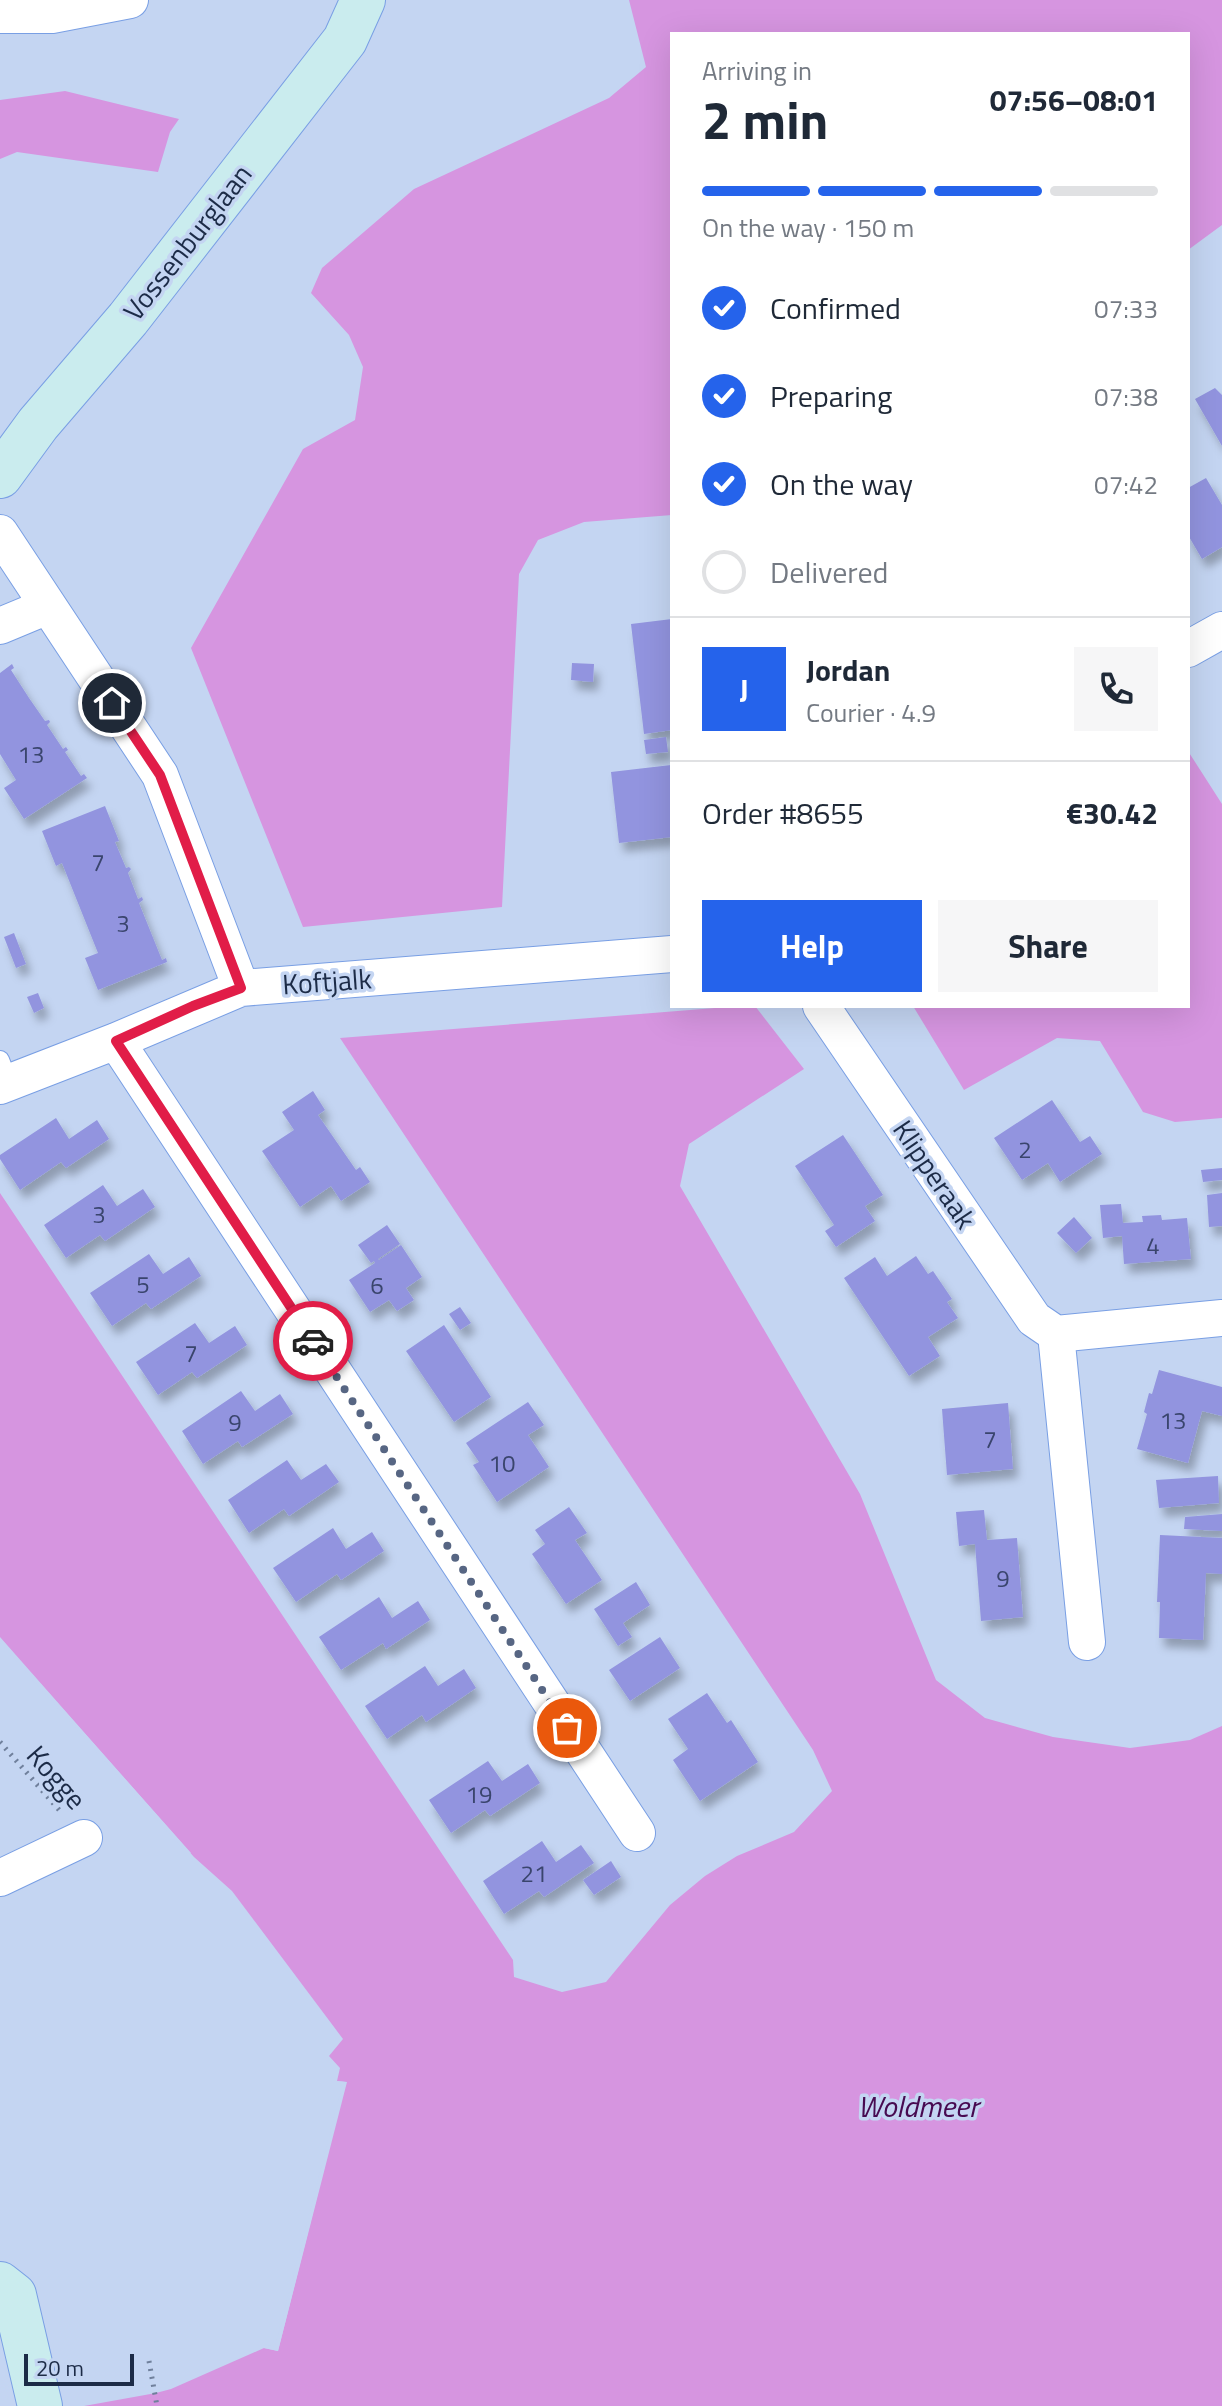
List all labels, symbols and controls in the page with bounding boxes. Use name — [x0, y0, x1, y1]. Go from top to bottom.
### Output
text: Arriving in — [702, 51, 812, 90]
text: 07:56–08:01 — [990, 77, 1158, 123]
text: 2 min — [702, 80, 828, 159]
street label: Vossenburglaan — [112, 155, 262, 329]
text: On the way · 150 m — [702, 208, 914, 247]
text: Confirmed — [770, 285, 901, 331]
icon: check — [702, 286, 746, 330]
text: 07:33 — [1094, 289, 1158, 328]
text: Preparing — [770, 373, 892, 419]
icon: check — [702, 374, 746, 418]
text: 07:38 — [1094, 377, 1158, 416]
text: On the way — [770, 461, 913, 507]
icon: check — [702, 462, 746, 506]
text: 07:42 — [1094, 465, 1158, 504]
text: Delivered — [770, 549, 888, 595]
text: Jordan — [806, 647, 890, 693]
button: phone — [1074, 647, 1158, 731]
text: J — [739, 666, 749, 712]
pin — [78, 669, 146, 737]
icon: home — [90, 681, 134, 725]
text: Courier · 4.9 — [806, 693, 936, 732]
house number: 13 — [18, 736, 44, 772]
text: Order #8655 — [702, 790, 864, 836]
text: €30.42 — [1066, 790, 1158, 836]
house number: 7 — [91, 844, 105, 880]
button: Help — [702, 900, 922, 992]
button: Share — [938, 900, 1158, 992]
house number: 3 — [116, 905, 130, 941]
street label: Koftjalk — [281, 956, 373, 1006]
street label: Klipperaak — [883, 1111, 987, 1237]
house number: 2 — [1018, 1131, 1032, 1167]
house number: 3 — [92, 1196, 106, 1232]
house number: 4 — [1146, 1227, 1160, 1263]
house number: 5 — [136, 1266, 150, 1302]
house number: 6 — [370, 1267, 384, 1303]
courier — [273, 1301, 353, 1381]
icon: car — [291, 1319, 335, 1363]
house number: 7 — [184, 1335, 198, 1371]
house number: 13 — [1160, 1402, 1186, 1438]
house number: 9 — [228, 1404, 242, 1440]
house number: 7 — [983, 1421, 997, 1457]
house number: 10 — [489, 1445, 515, 1481]
house number: 9 — [996, 1560, 1010, 1596]
pin — [533, 1694, 601, 1762]
icon: bag — [545, 1706, 589, 1750]
street label: Kogge — [17, 1735, 97, 1819]
house number: 19 — [466, 1776, 492, 1812]
house number: 21 — [521, 1855, 547, 1891]
water label: Woldmeer — [858, 2083, 982, 2129]
scale bar — [24, 2350, 134, 2386]
text: 20 m — [36, 2351, 84, 2385]

